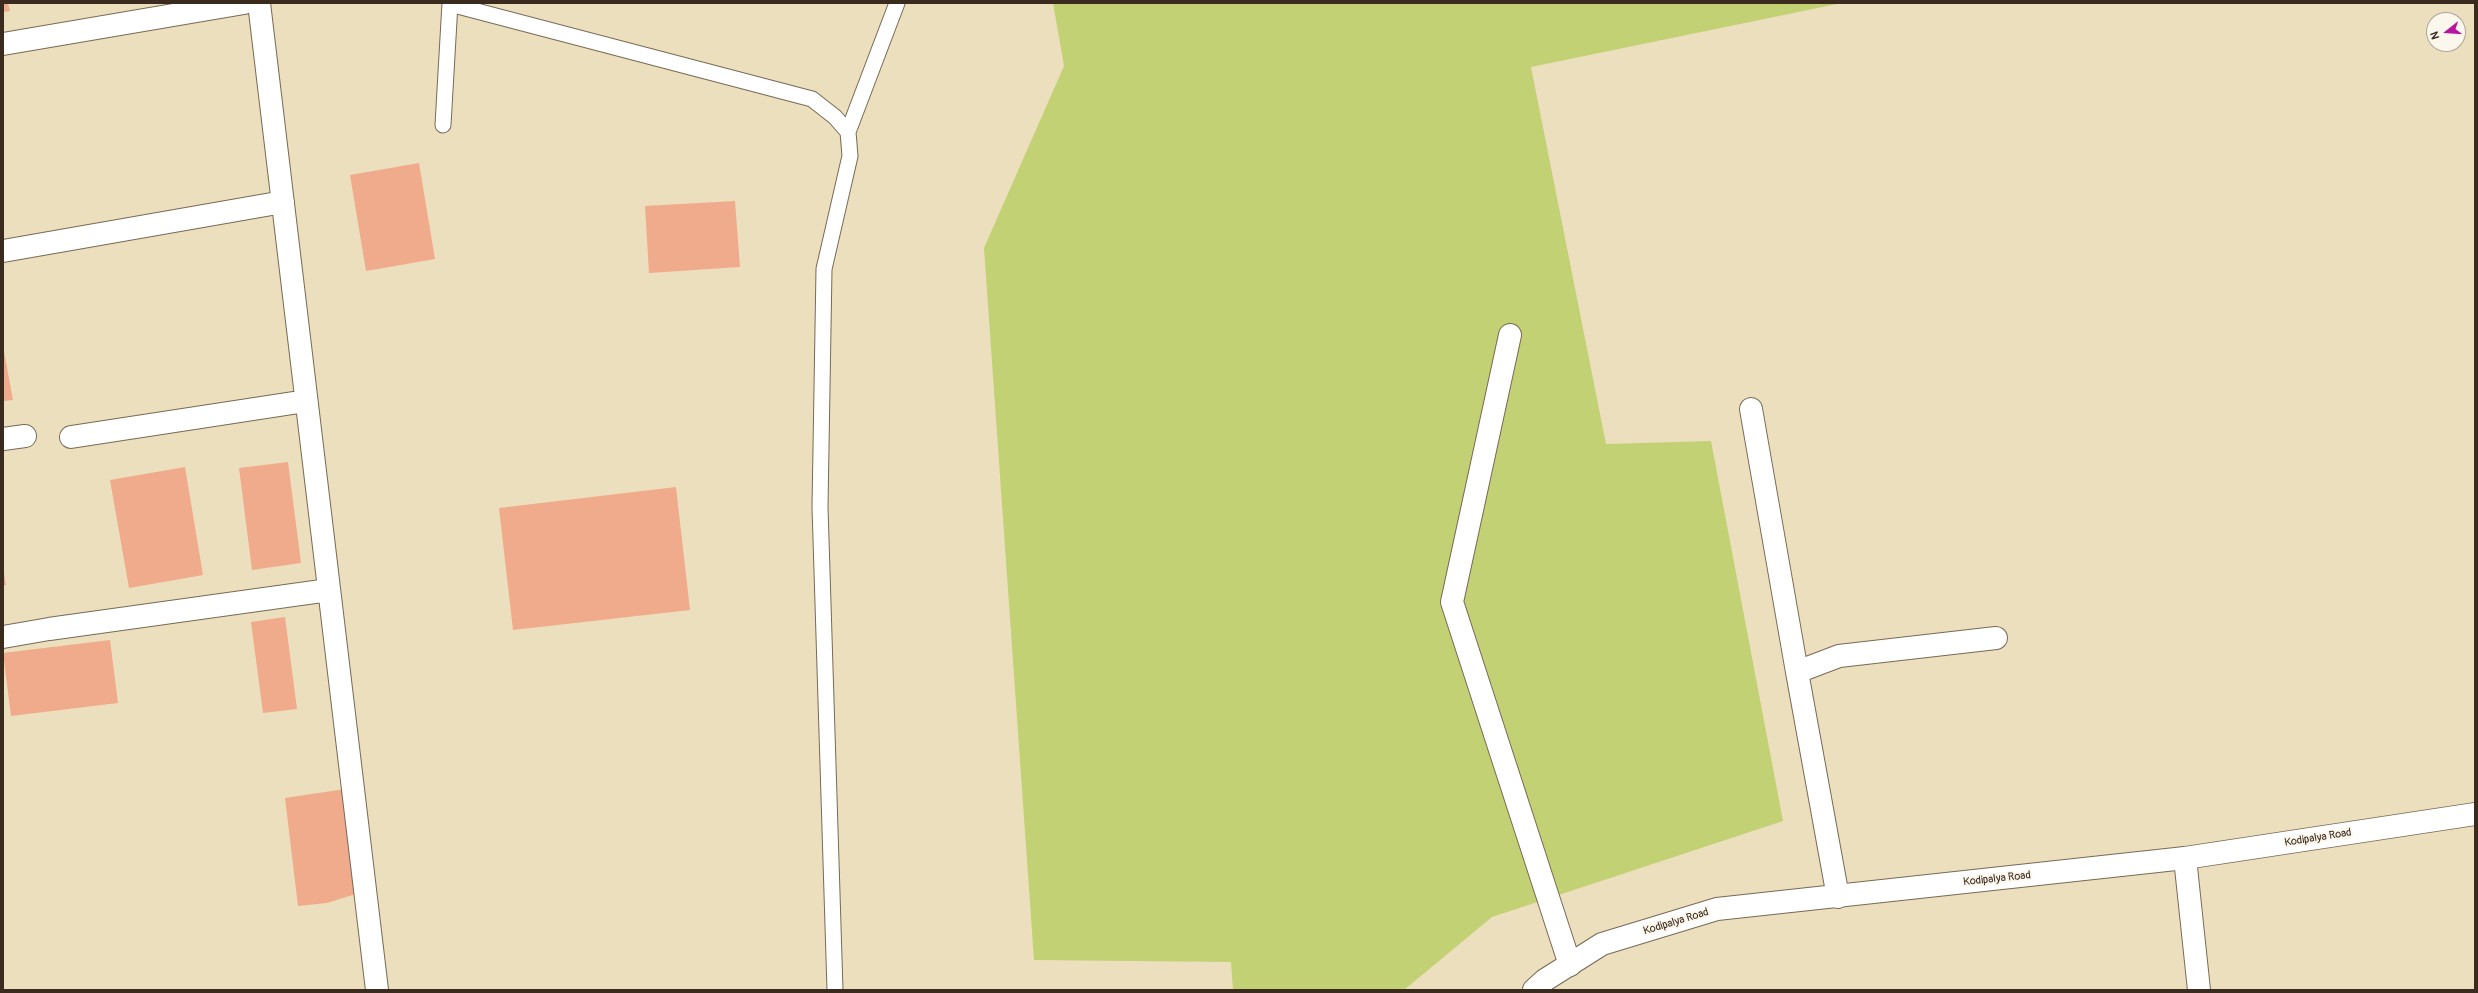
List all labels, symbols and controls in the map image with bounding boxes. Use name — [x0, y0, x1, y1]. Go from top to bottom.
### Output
north arrow — [2426, 12, 2466, 52]
text: N — [2428, 30, 2442, 41]
street label: Kodipalya Road — [2283, 826, 2353, 850]
street label: Kodipalya Road — [1963, 869, 2031, 889]
street label: Kodipalya Road — [1642, 906, 1710, 938]

